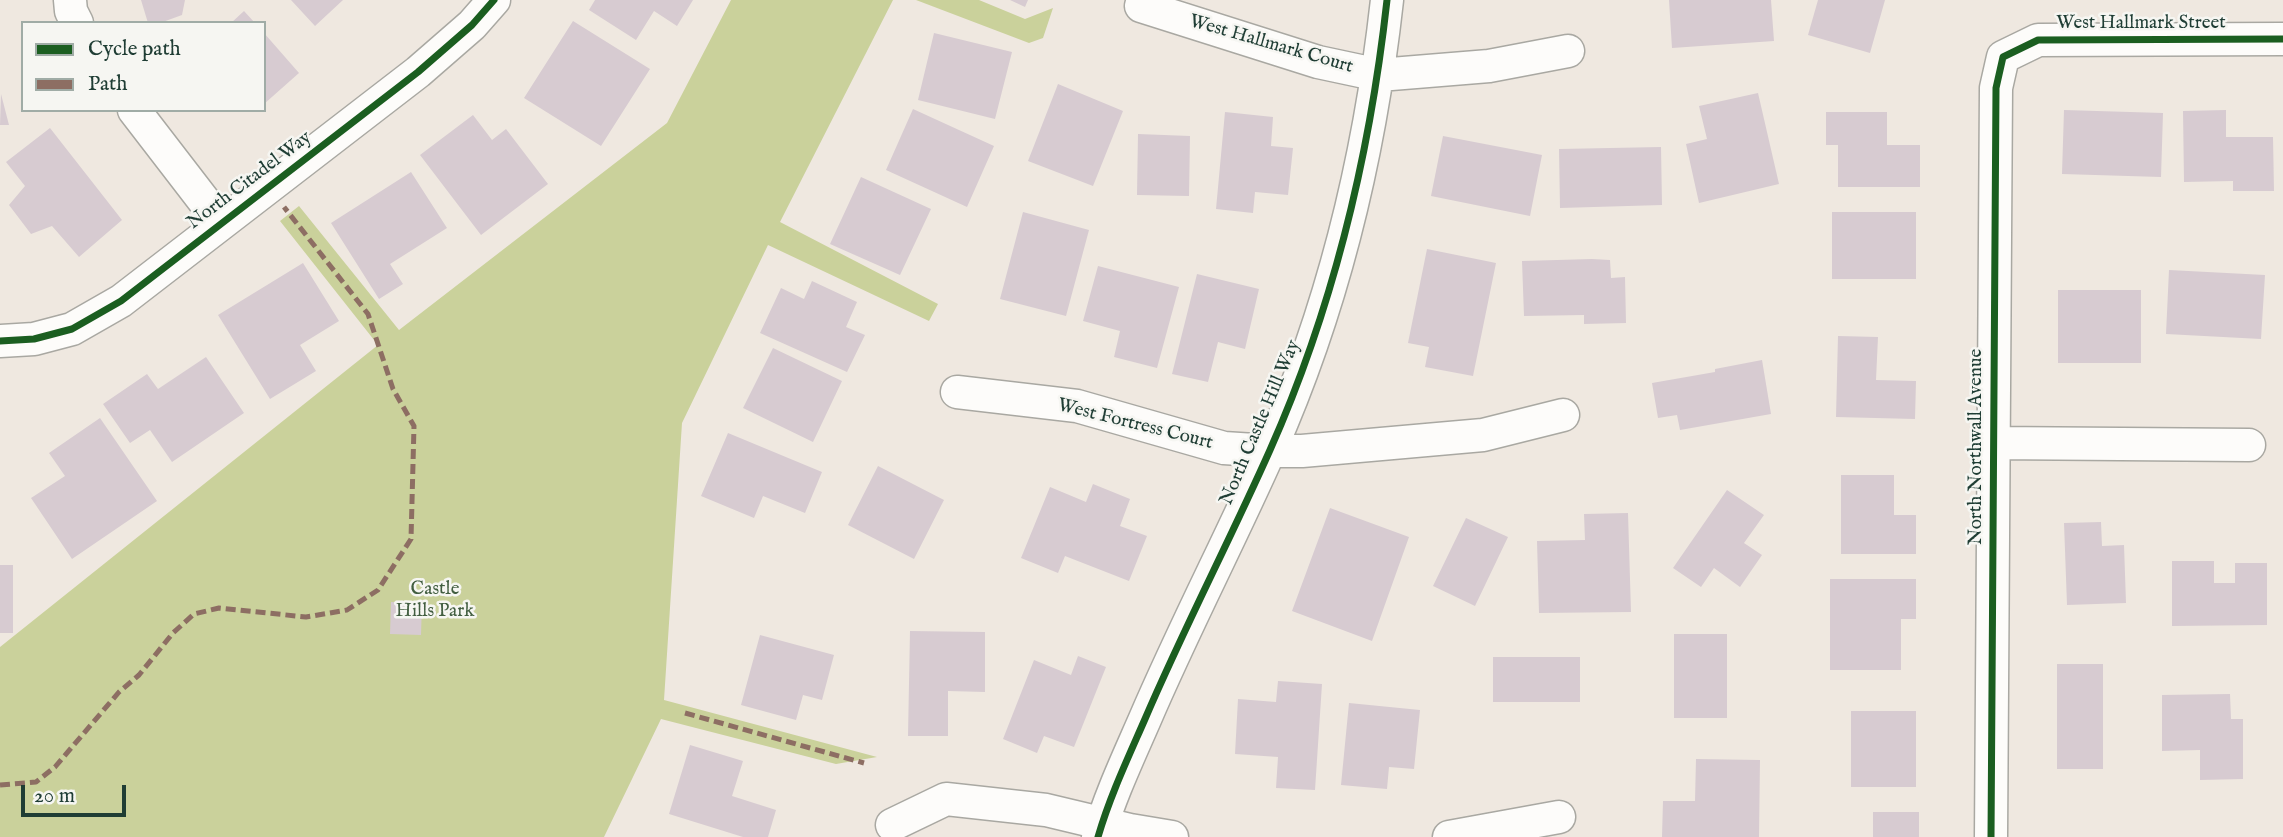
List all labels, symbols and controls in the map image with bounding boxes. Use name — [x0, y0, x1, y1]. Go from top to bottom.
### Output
street label: West Hallmark Court — [1186, 11, 1356, 79]
street label: West Hallmark Street — [2056, 13, 2226, 35]
legend — [21, 21, 266, 112]
text: Cycle path — [88, 36, 181, 63]
text: Path — [88, 71, 127, 98]
street label: North Citadel Way — [183, 127, 317, 235]
street label: North Castle Hill Way — [1216, 337, 1306, 509]
street label: North Northwall Avenue — [1966, 349, 1988, 545]
street label: West Fortress Court — [1055, 395, 1215, 455]
park label: Castle Hills Park — [396, 579, 474, 623]
scale bar — [24, 770, 130, 814]
text: 20 m — [34, 783, 75, 810]

